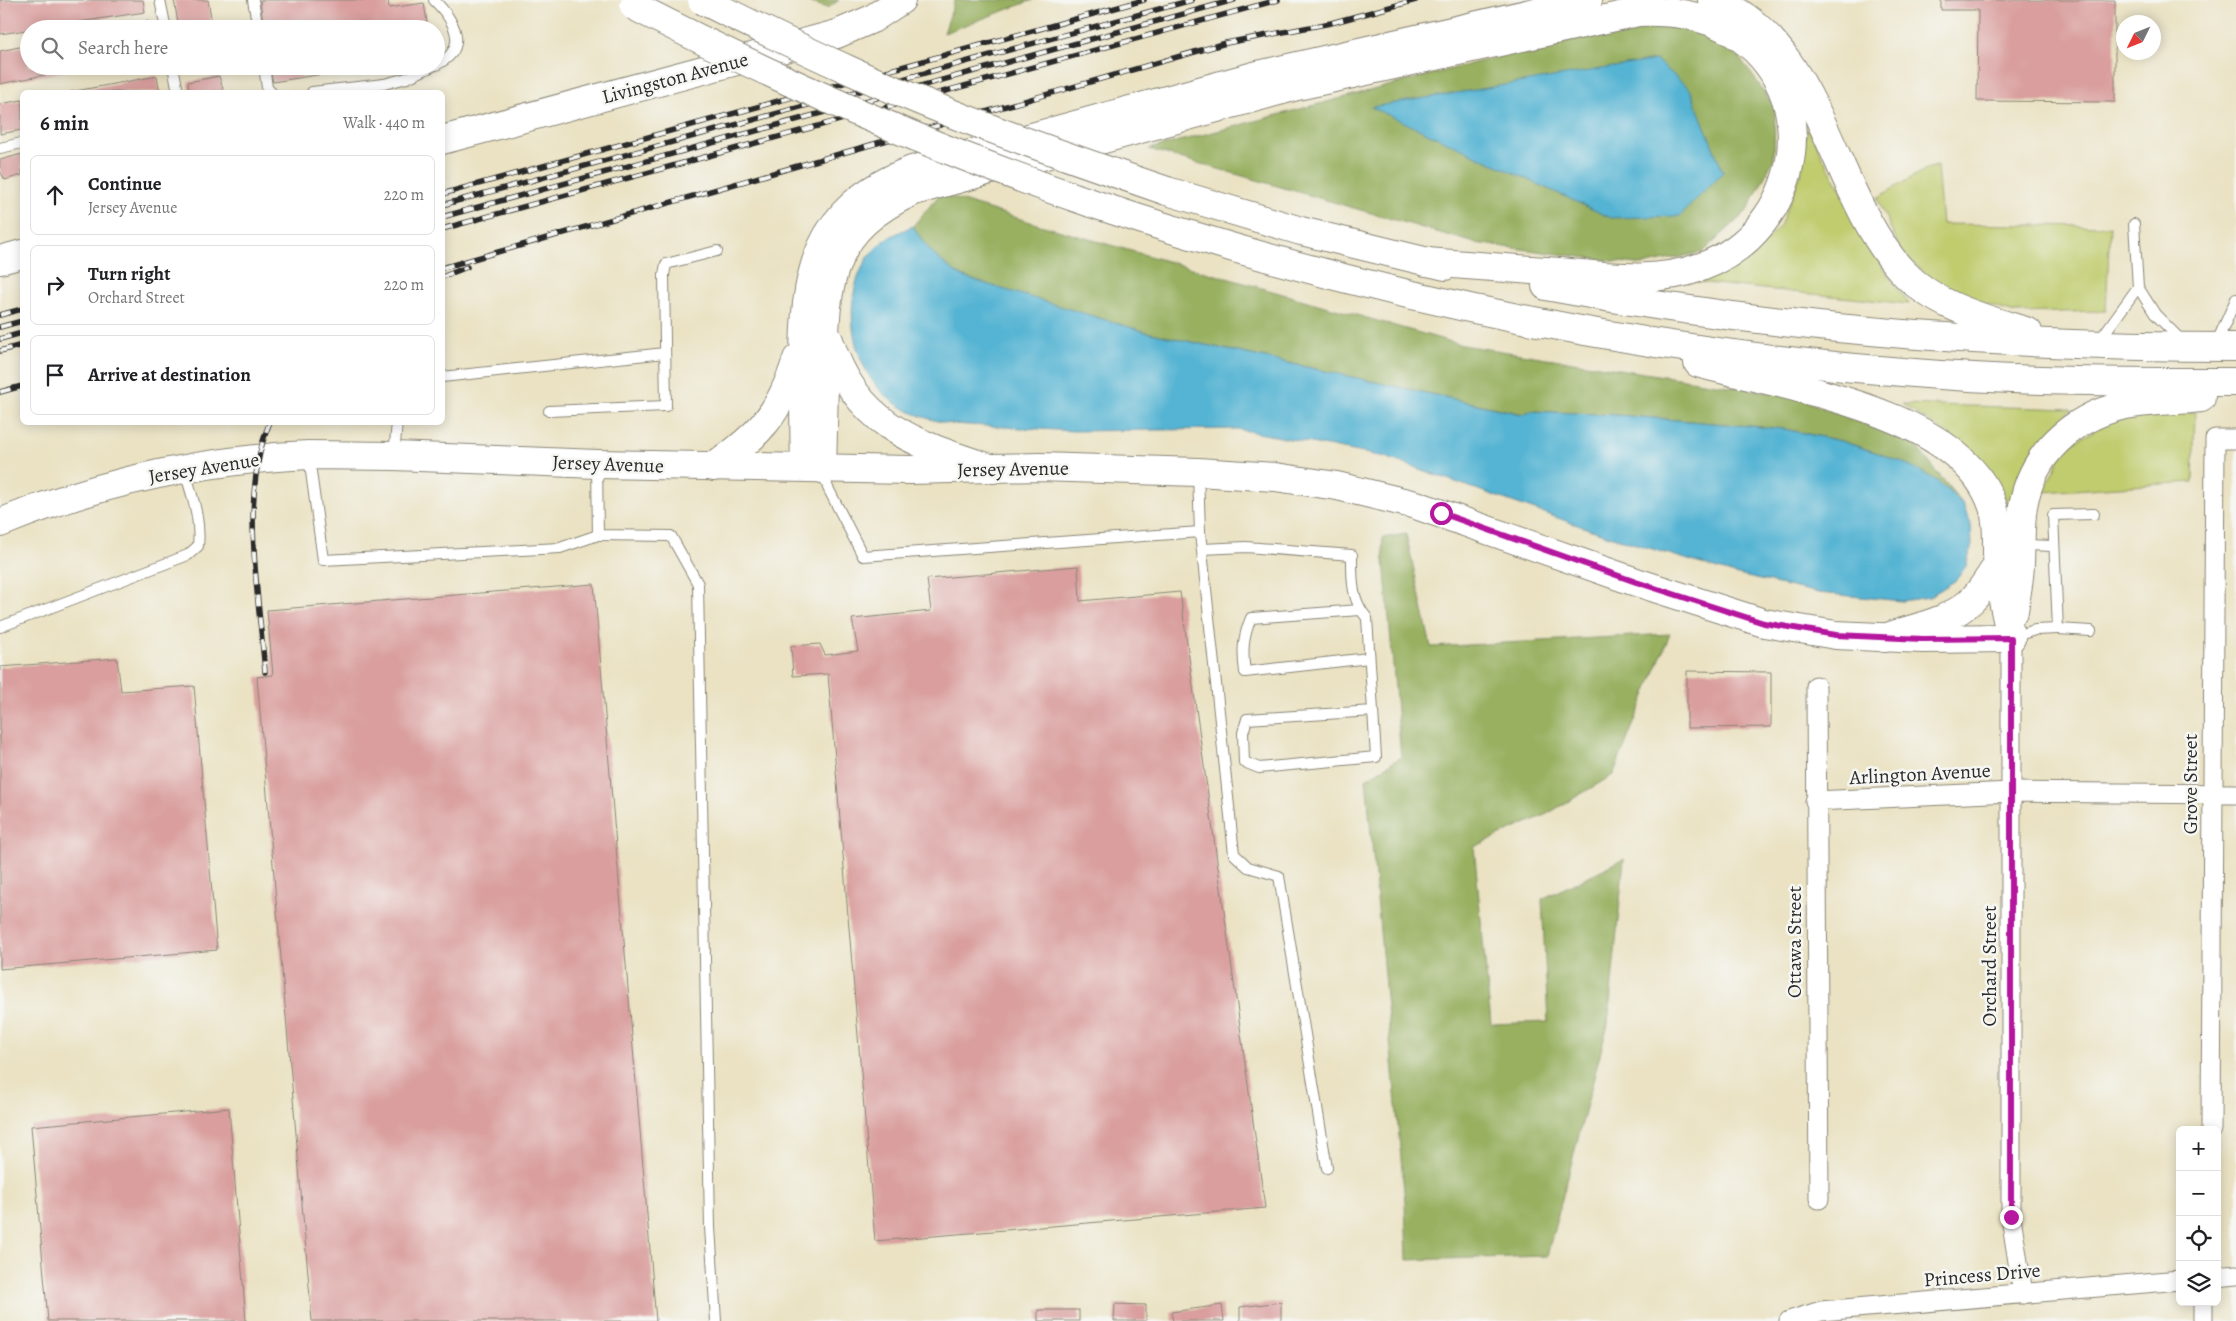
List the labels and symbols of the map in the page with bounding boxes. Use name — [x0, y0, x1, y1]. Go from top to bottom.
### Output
north arrow — [2116, 15, 2161, 60]
street label: Livingston Avenue — [599, 45, 751, 111]
street label: Jersey Avenue — [147, 446, 261, 490]
street label: Jersey Avenue — [552, 449, 664, 479]
street label: Jersey Avenue — [957, 455, 1069, 483]
route start — [1430, 502, 1453, 525]
street label: Grove Street — [2177, 733, 2204, 834]
street label: Arlington Avenue — [1848, 757, 1991, 791]
street label: Ottawa Street — [1781, 885, 1808, 998]
street label: Orchard Street — [1976, 905, 2003, 1027]
route end — [2000, 1206, 2023, 1229]
street label: Princess Drive — [1922, 1256, 2042, 1294]

